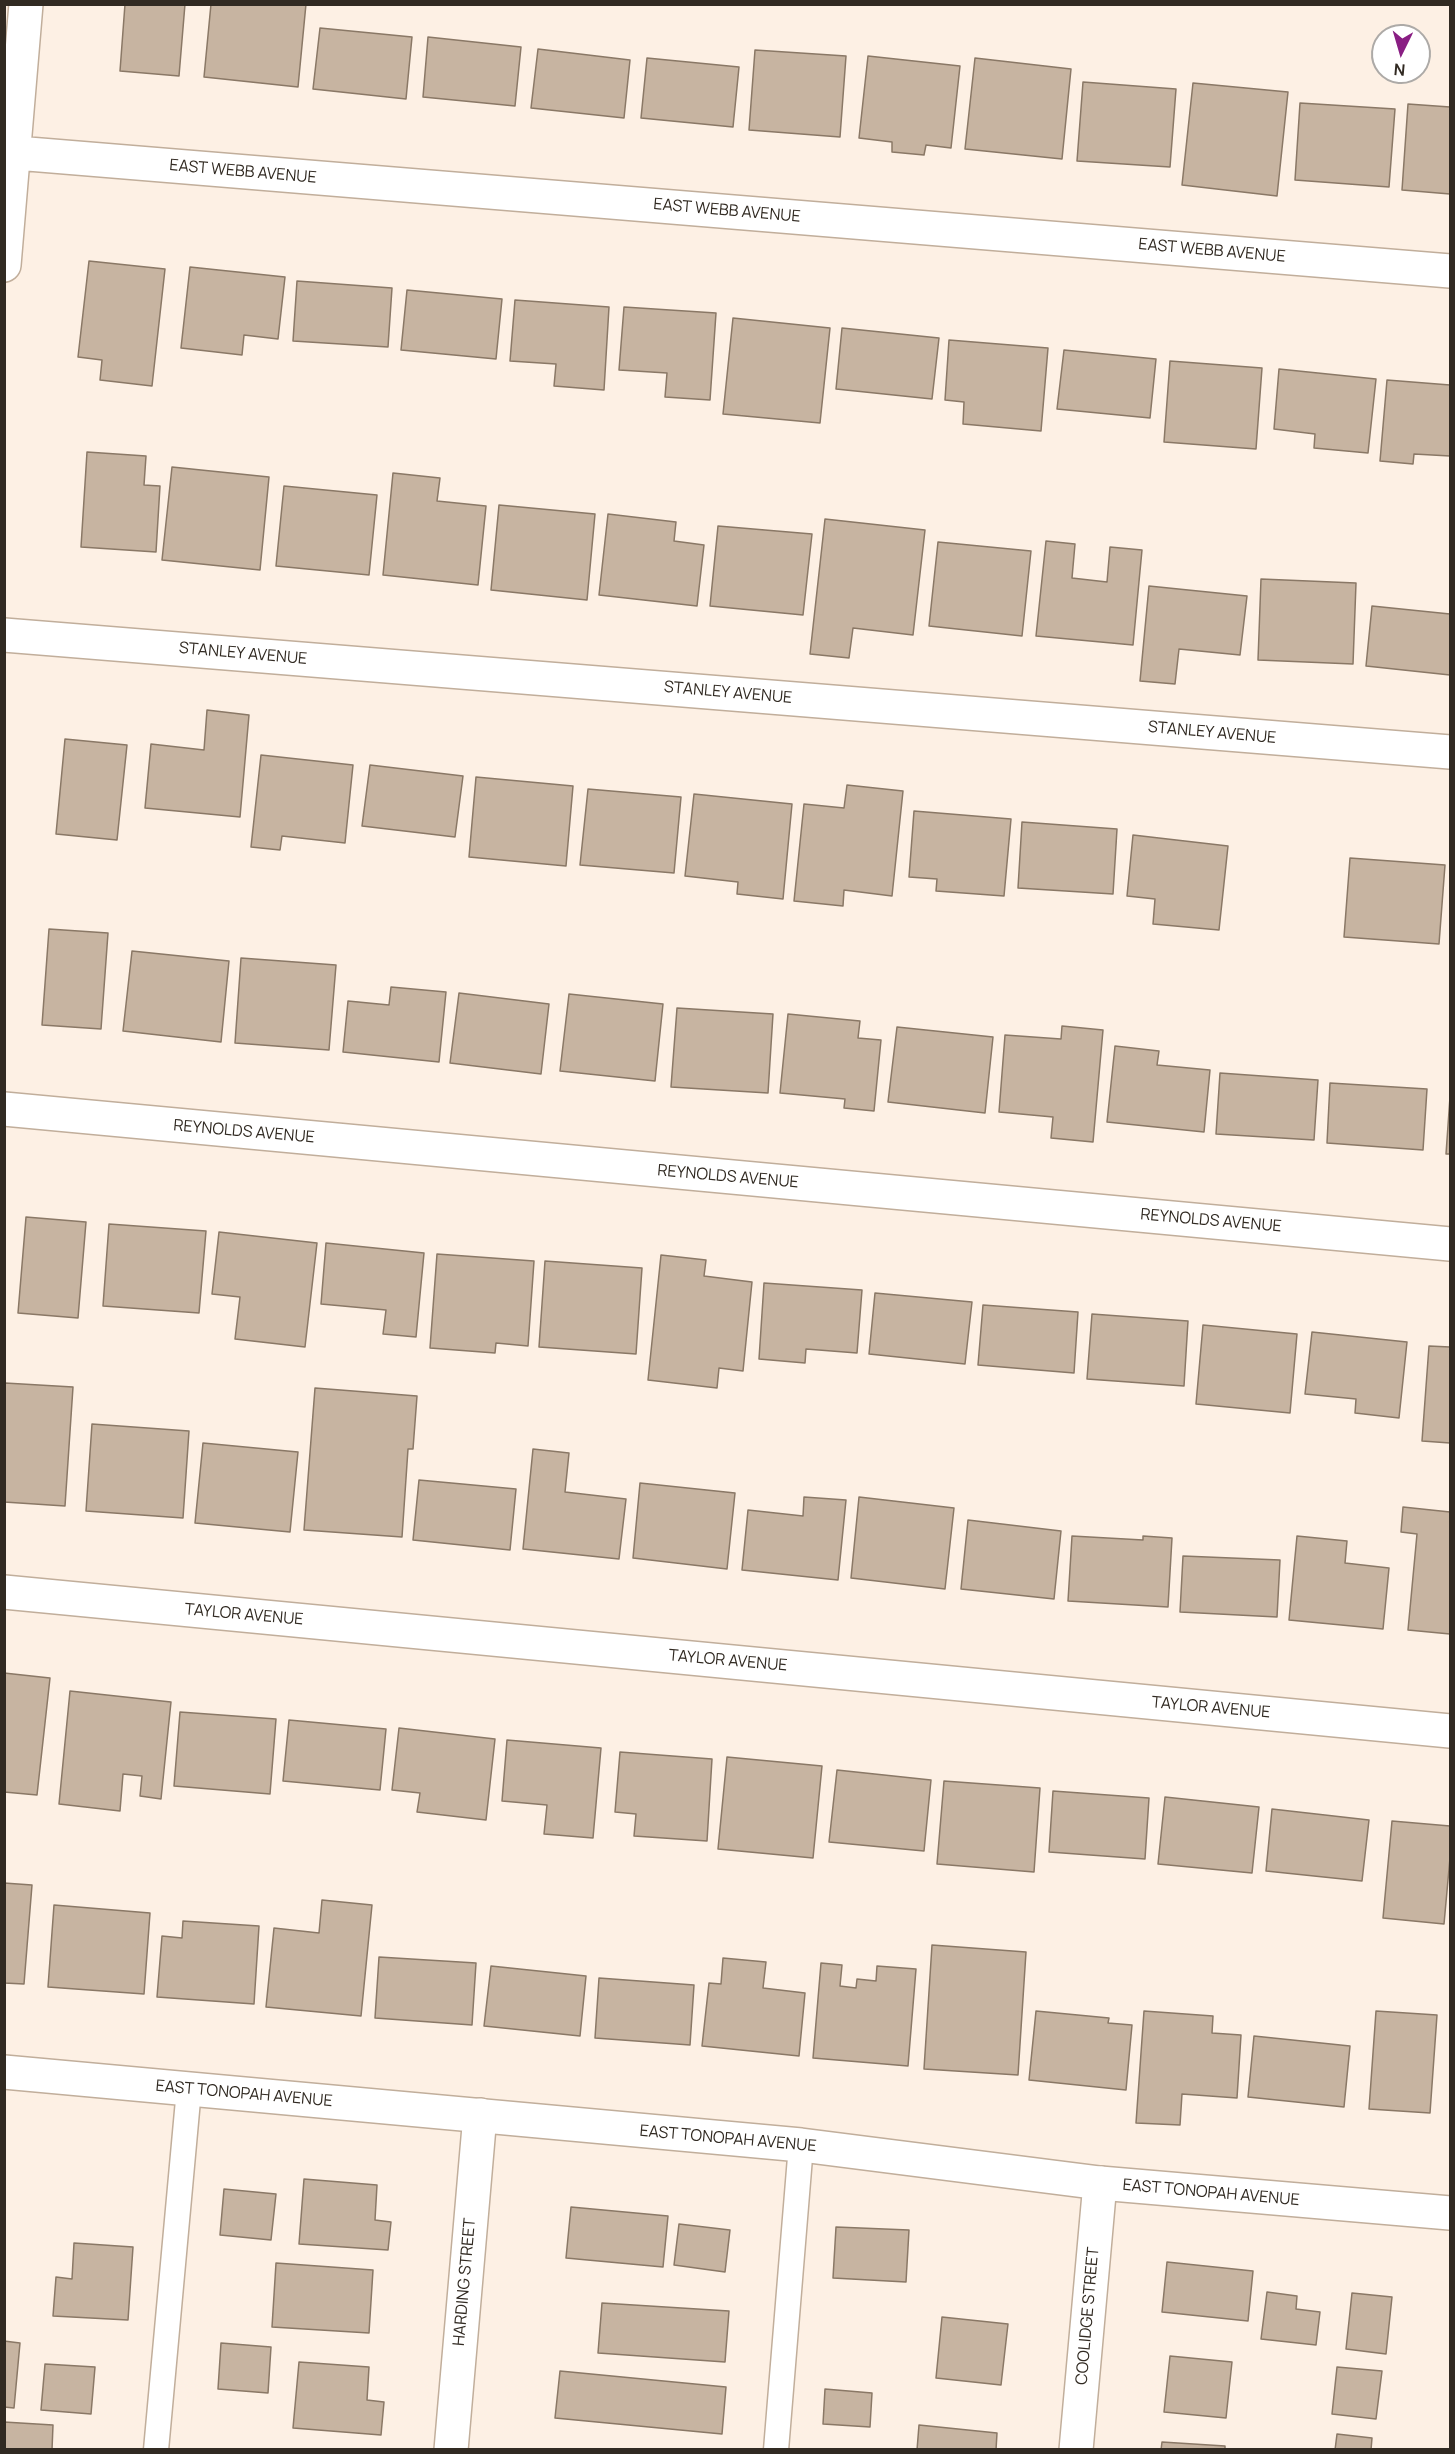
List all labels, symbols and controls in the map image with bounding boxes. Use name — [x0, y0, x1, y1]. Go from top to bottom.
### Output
north arrow — [1371, 24, 1431, 84]
text: N — [1393, 58, 1406, 81]
street label: EAST WEBB AVENUE — [169, 156, 317, 188]
street label: EAST WEBB AVENUE — [653, 195, 801, 227]
street label: EAST WEBB AVENUE — [1138, 235, 1286, 267]
street label: STANLEY AVENUE — [178, 639, 308, 669]
street label: STANLEY AVENUE — [663, 678, 793, 708]
street label: STANLEY AVENUE — [1147, 718, 1277, 748]
street label: REYNOLDS AVENUE — [173, 1116, 315, 1148]
street label: REYNOLDS AVENUE — [657, 1161, 799, 1193]
street label: REYNOLDS AVENUE — [1140, 1205, 1282, 1237]
street label: TAYLOR AVENUE — [184, 1600, 304, 1630]
street label: TAYLOR AVENUE — [668, 1646, 788, 1676]
street label: TAYLOR AVENUE — [1151, 1693, 1271, 1723]
street label: EAST TONOPAH AVENUE — [155, 2077, 333, 2111]
street label: EAST TONOPAH AVENUE — [639, 2122, 817, 2156]
street label: EAST TONOPAH AVENUE — [1122, 2176, 1300, 2210]
street label: HARDING STREET — [450, 2217, 480, 2347]
street label: COOLIDGE STREET — [1072, 2246, 1104, 2386]

